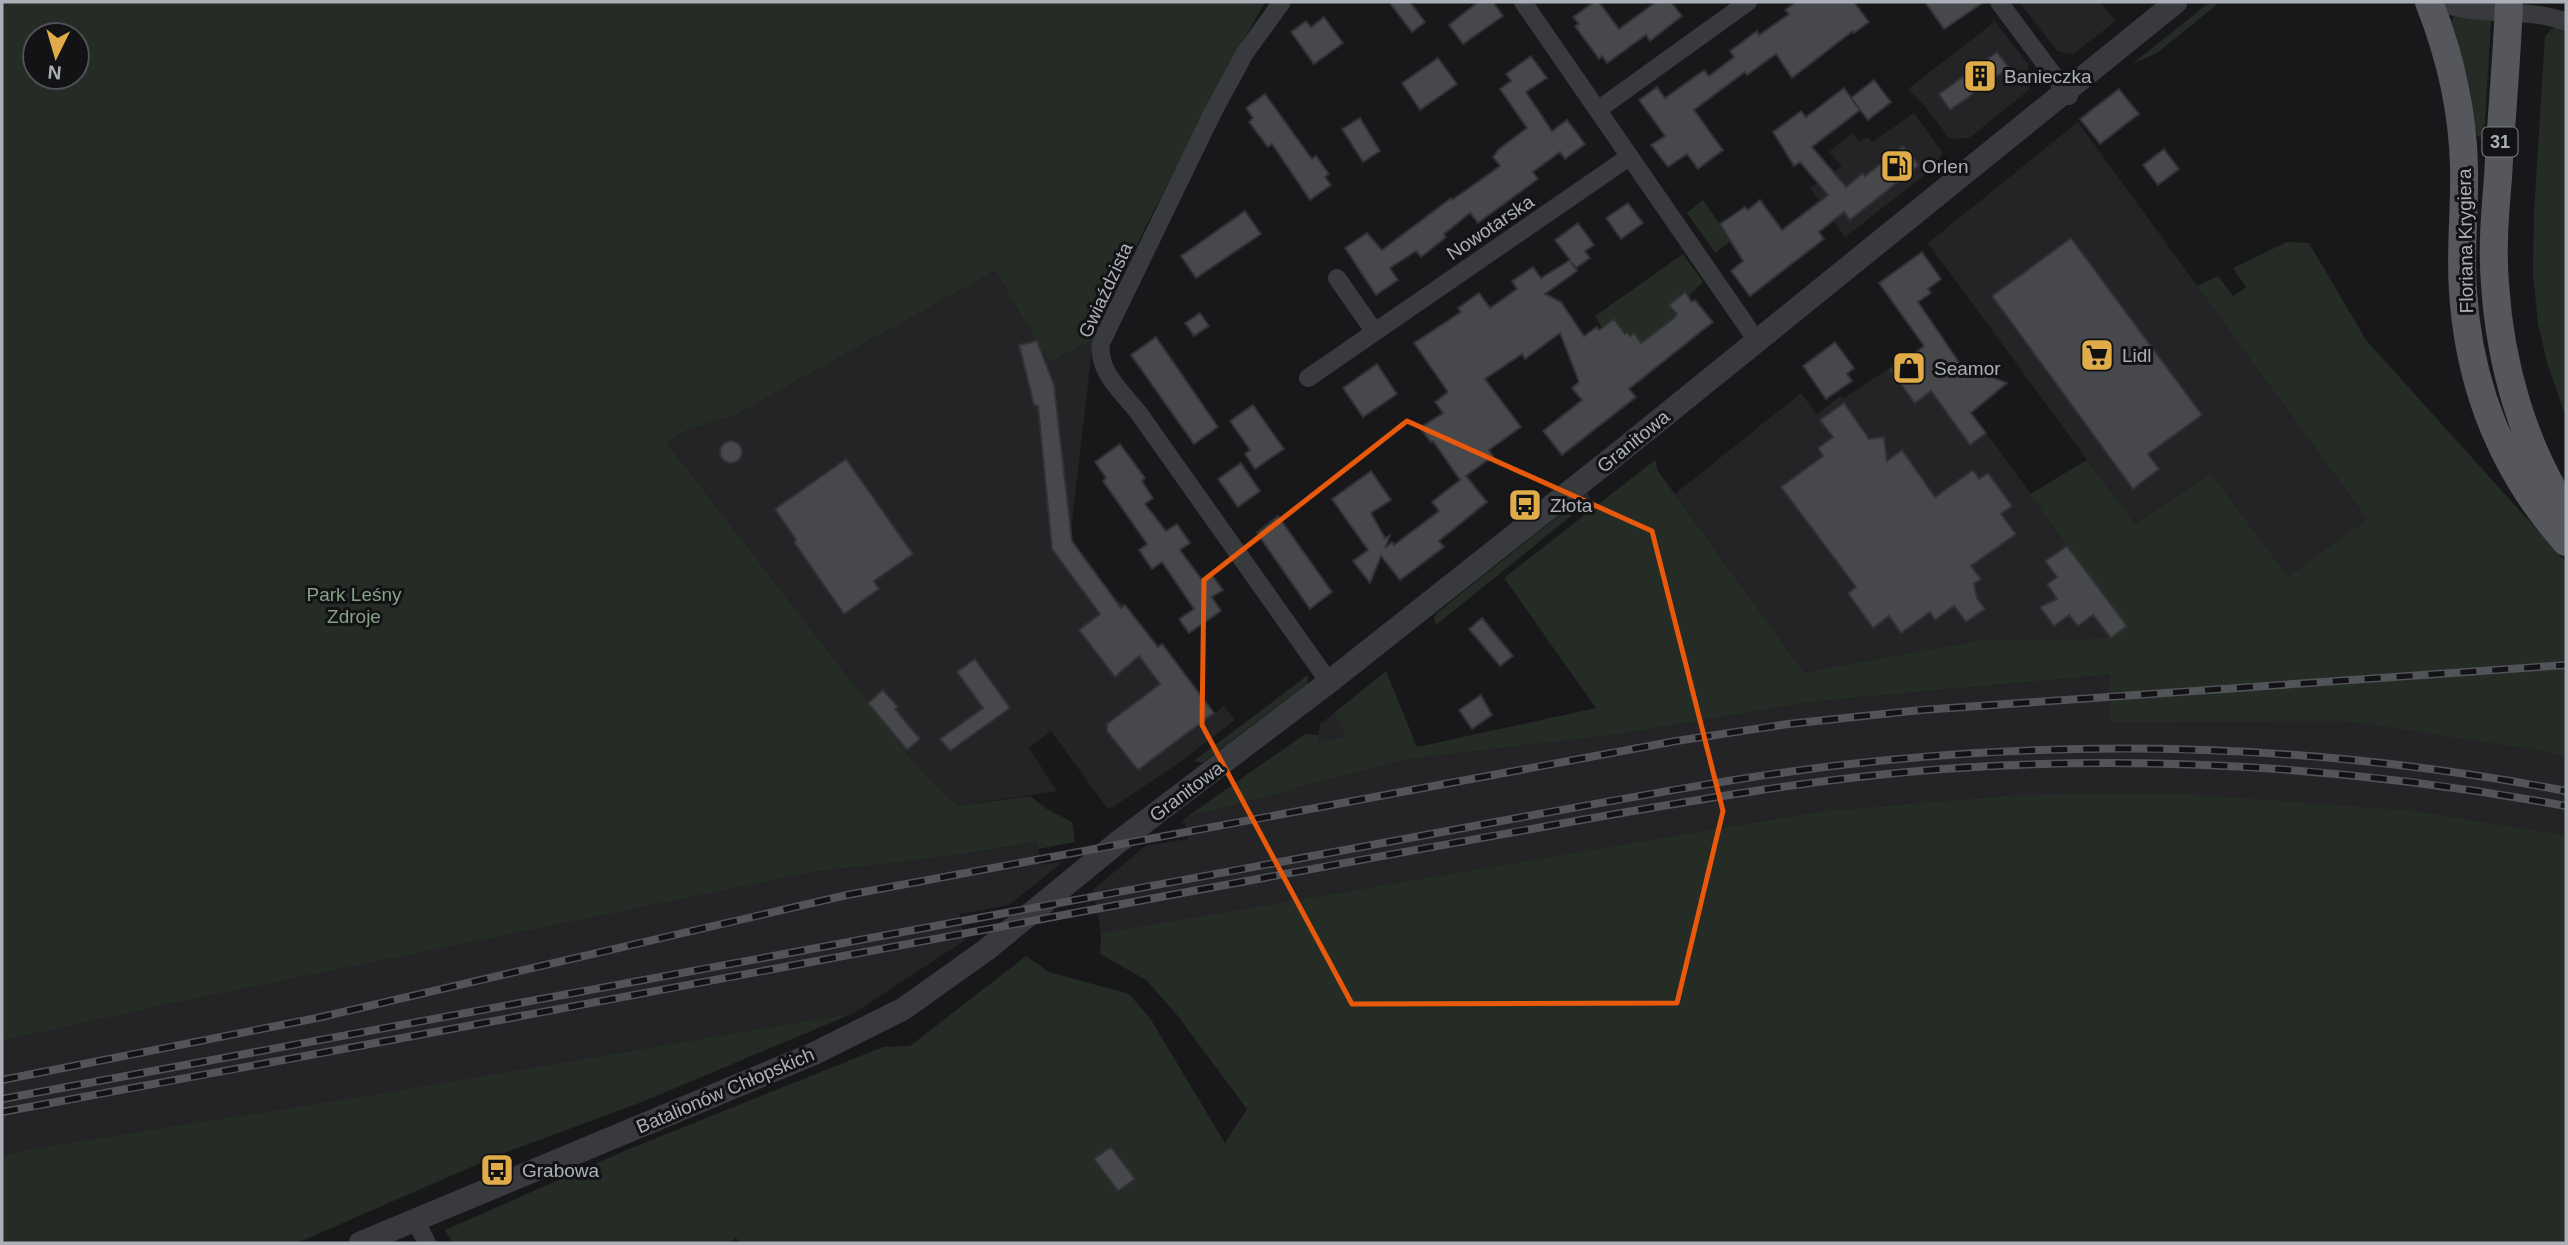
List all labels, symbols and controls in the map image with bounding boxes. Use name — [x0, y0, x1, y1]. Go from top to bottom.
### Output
north arrow — [21, 21, 91, 91]
building icon: Banieczka — [1961, 57, 1999, 95]
text: N — [47, 61, 62, 83]
place label: Banieczka — [2004, 66, 2092, 87]
road number: 31 — [2482, 127, 2518, 156]
fuel station icon: Orlen — [1878, 147, 1916, 185]
place label: Orlen — [1922, 156, 1968, 177]
street label: Floriana Krygiera — [2454, 168, 2477, 313]
street label: Nowotarska — [1443, 190, 1538, 264]
street label: Gwiaździsta — [1074, 239, 1137, 341]
supermarket icon: Lidl — [2078, 336, 2116, 374]
place label: Lidl — [2122, 345, 2152, 366]
shop icon: Seamor — [1890, 349, 1928, 387]
place label: Seamor — [1934, 358, 2001, 379]
street label: Granitowa — [1593, 406, 1674, 477]
bus stop icon: Złota — [1506, 486, 1544, 524]
place label: Złota — [1550, 495, 1593, 516]
park label: Park Leśny Zdroje — [306, 584, 402, 627]
street label: Granitowa — [1145, 757, 1228, 826]
street label: Batalionów Chłopskich — [633, 1043, 817, 1137]
bus stop icon: Grabowa — [478, 1151, 516, 1189]
place label: Grabowa — [522, 1160, 600, 1181]

